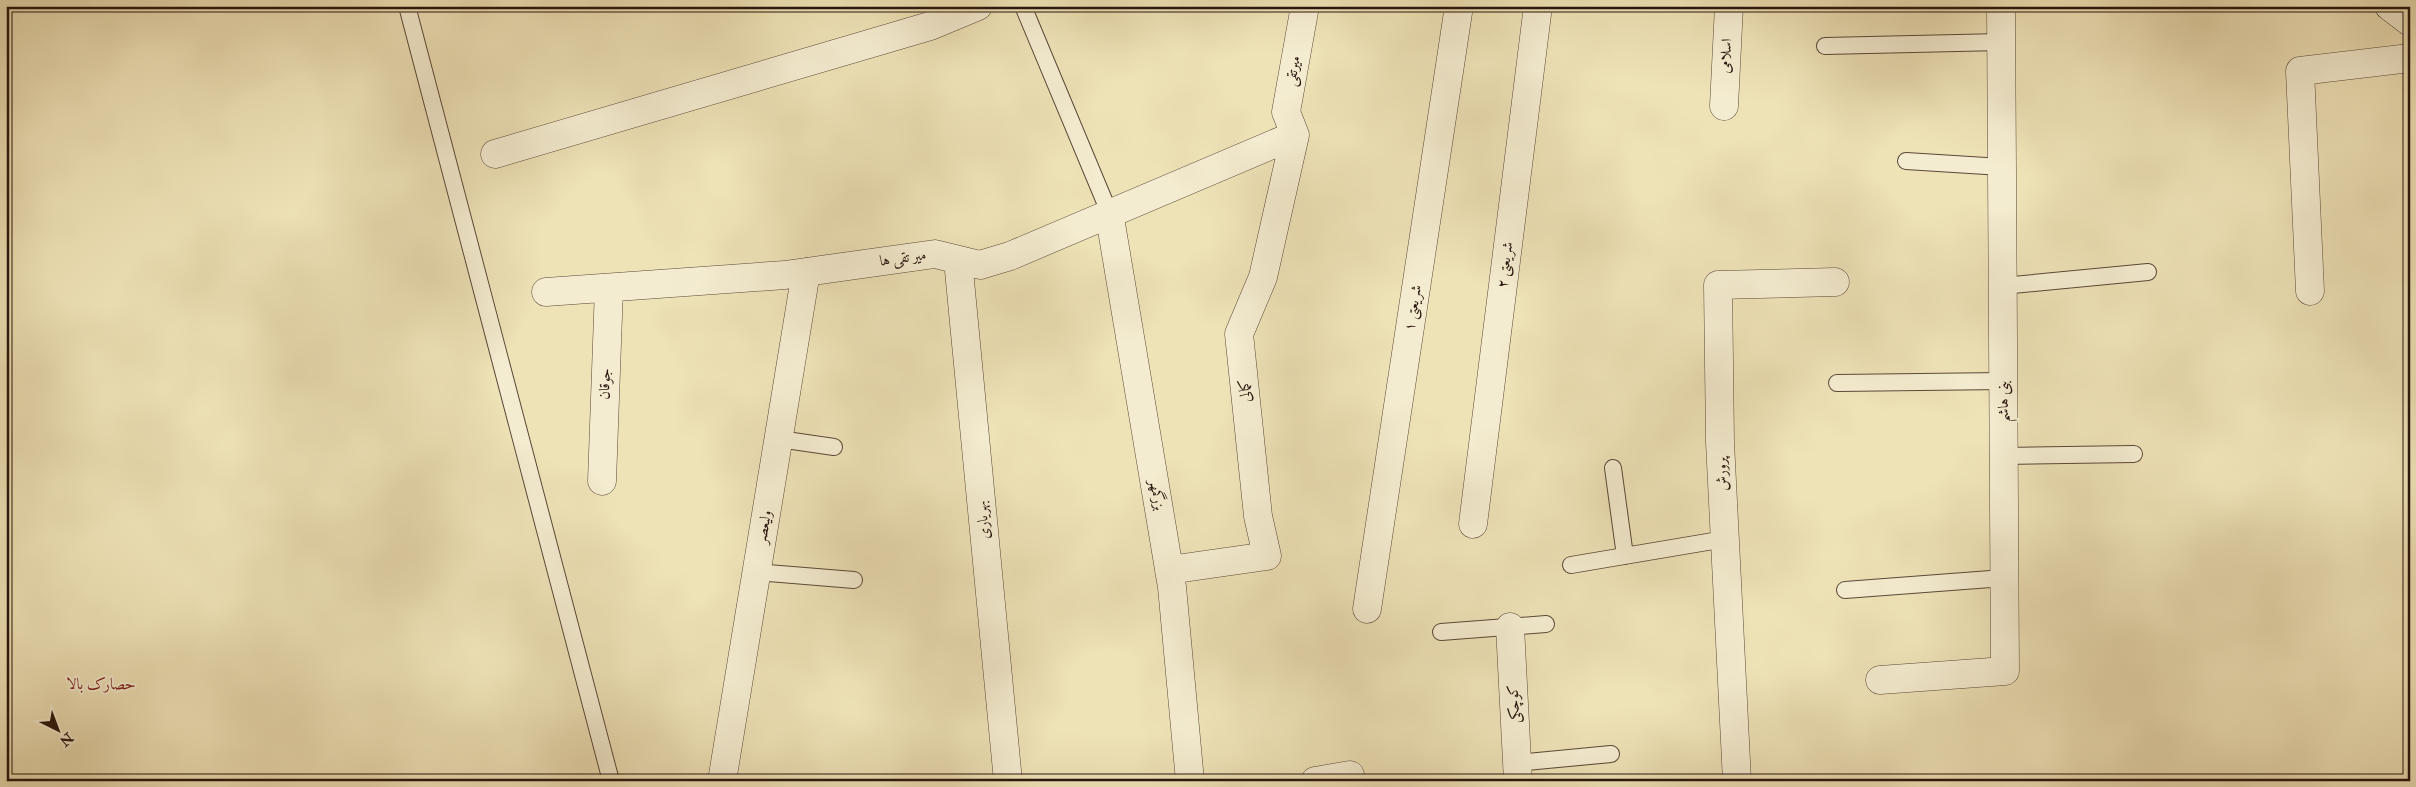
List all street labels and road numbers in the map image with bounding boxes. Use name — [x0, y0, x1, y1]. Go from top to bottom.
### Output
street label: اسلامی — [1716, 38, 1736, 74]
street label: میرتقی — [1281, 54, 1306, 88]
street label: شریعتی ۲ — [1493, 241, 1518, 289]
street label: میر تقی ها — [878, 245, 928, 272]
street label: شریعتی ۱ — [1400, 284, 1427, 333]
street label: جوقان — [595, 368, 615, 400]
street label: کمالی — [1234, 379, 1256, 403]
street label: بنی هاشم — [1994, 380, 2018, 422]
street label: پرورش — [1712, 455, 1732, 491]
street label: بزرگمهر — [1145, 476, 1170, 512]
street label: بهریاری — [972, 500, 994, 540]
street label: ولیعصر — [751, 509, 776, 547]
street label: کوچکی — [1504, 684, 1525, 724]

